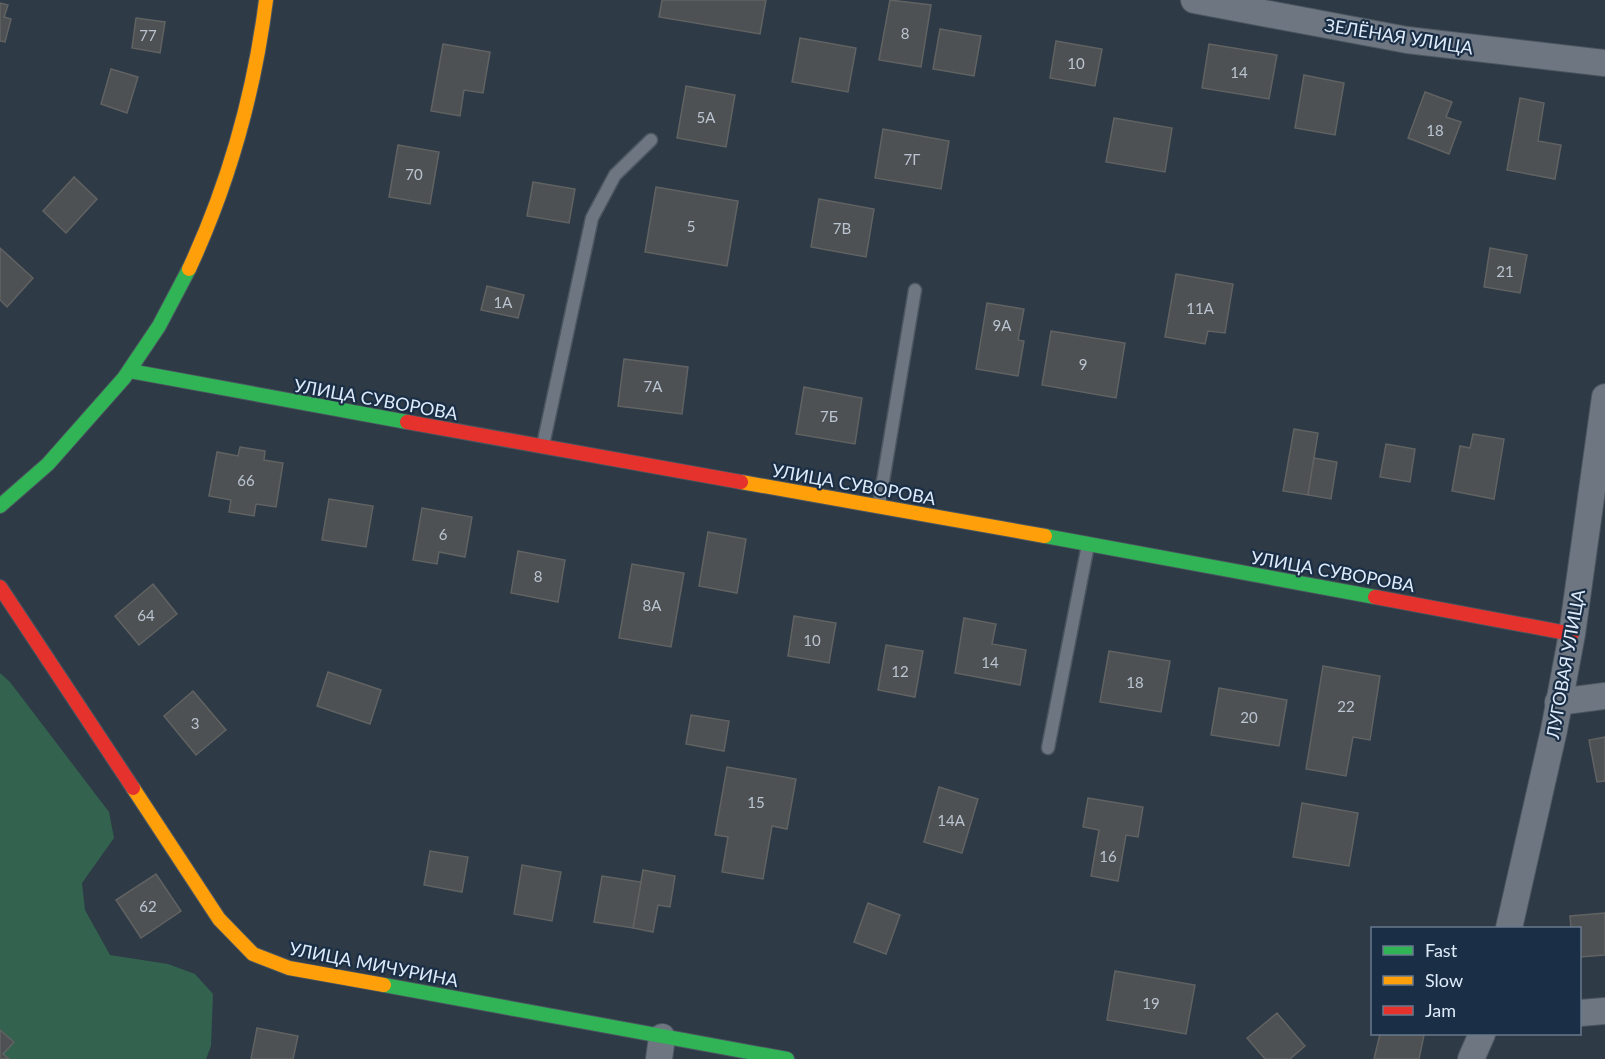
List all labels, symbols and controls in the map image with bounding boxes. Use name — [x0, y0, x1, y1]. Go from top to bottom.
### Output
street label: ЗЕЛЁНАЯ УЛИЦА — [1323, 13, 1476, 59]
house number: 8 — [901, 24, 909, 42]
house number: 77 — [139, 26, 157, 44]
house number: 10 — [1067, 54, 1085, 72]
house number: 14 — [1230, 63, 1248, 81]
house number: 5А — [697, 108, 716, 126]
house number: 18 — [1426, 121, 1444, 139]
house number: 7Г — [904, 150, 920, 168]
house number: 70 — [405, 165, 423, 183]
house number: 5 — [687, 217, 695, 235]
house number: 7В — [833, 219, 851, 237]
house number: 21 — [1496, 262, 1514, 280]
house number: 1А — [494, 293, 513, 311]
house number: 11А — [1186, 299, 1215, 317]
house number: 9А — [993, 316, 1012, 334]
house number: 9 — [1079, 355, 1087, 373]
street label: УЛИЦА СУВОРОВА — [292, 374, 460, 424]
house number: 7А — [644, 377, 663, 395]
house number: 7Б — [820, 407, 838, 425]
street label: УЛИЦА СУВОРОВА — [770, 459, 938, 509]
house number: 66 — [237, 471, 255, 489]
house number: 6 — [439, 525, 448, 543]
street label: УЛИЦА СУВОРОВА — [1249, 546, 1417, 596]
house number: 8 — [534, 567, 542, 585]
street label: ЛУГОВАЯ УЛИЦА — [1541, 587, 1589, 741]
house number: 8А — [643, 596, 662, 614]
house number: 64 — [137, 606, 155, 624]
house number: 10 — [803, 631, 821, 649]
house number: 14 — [981, 653, 999, 671]
house number: 12 — [891, 662, 909, 680]
house number: 18 — [1126, 673, 1144, 691]
house number: 22 — [1337, 697, 1355, 715]
house number: 20 — [1240, 708, 1258, 726]
house number: 3 — [191, 714, 199, 732]
house number: 15 — [747, 793, 765, 811]
house number: 14А — [937, 811, 966, 829]
house number: 16 — [1099, 847, 1117, 865]
house number: 62 — [139, 897, 157, 915]
legend — [1371, 927, 1581, 1035]
street label: УЛИЦА МИЧУРИНА — [288, 937, 461, 991]
text: Fast — [1425, 939, 1458, 961]
text: Slow — [1425, 969, 1463, 991]
house number: 19 — [1142, 994, 1160, 1012]
text: Jam — [1425, 999, 1456, 1021]

